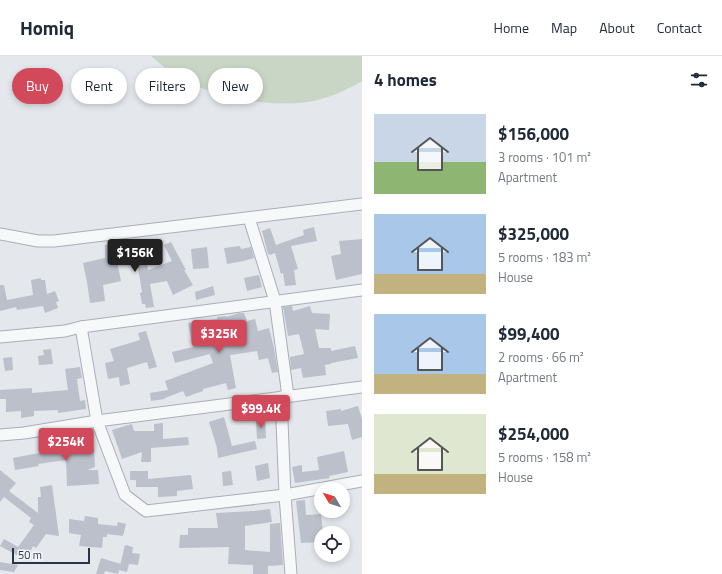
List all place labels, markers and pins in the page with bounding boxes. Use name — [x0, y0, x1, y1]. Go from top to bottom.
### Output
pin: $156K — [107, 239, 163, 273]
pin: $325K — [191, 320, 247, 354]
pin: $99.4K — [228, 395, 294, 429]
pin: $254K — [38, 428, 94, 462]

